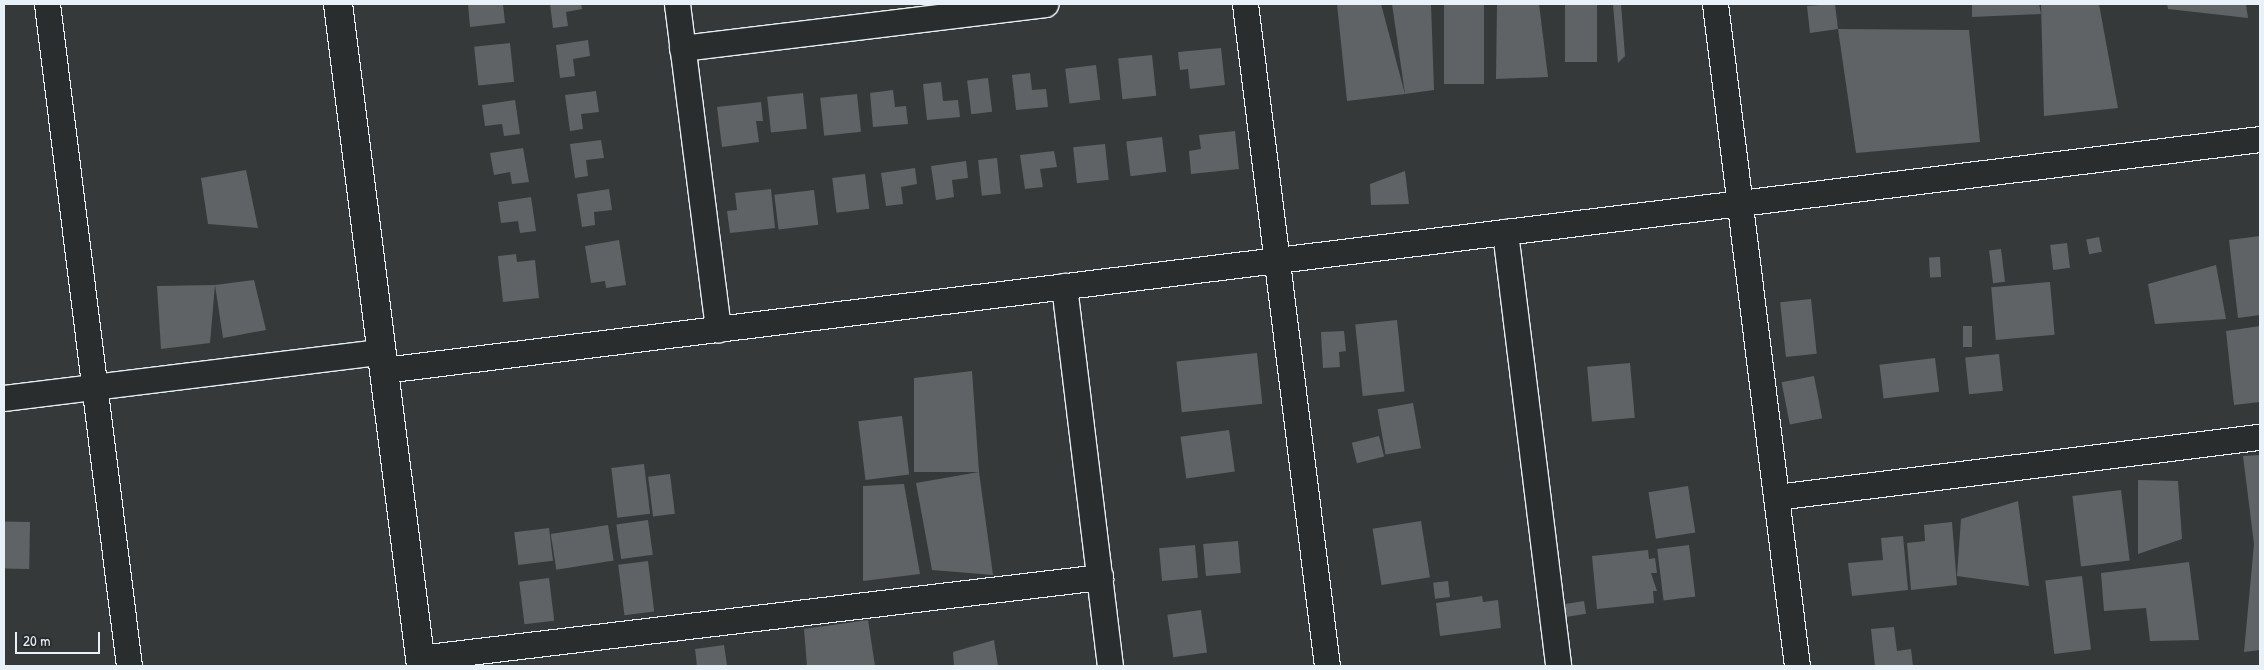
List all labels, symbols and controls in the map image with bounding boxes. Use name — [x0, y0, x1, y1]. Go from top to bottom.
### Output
scale bar — [18, 622, 102, 654]
text: 20 m — [23, 630, 50, 651]

